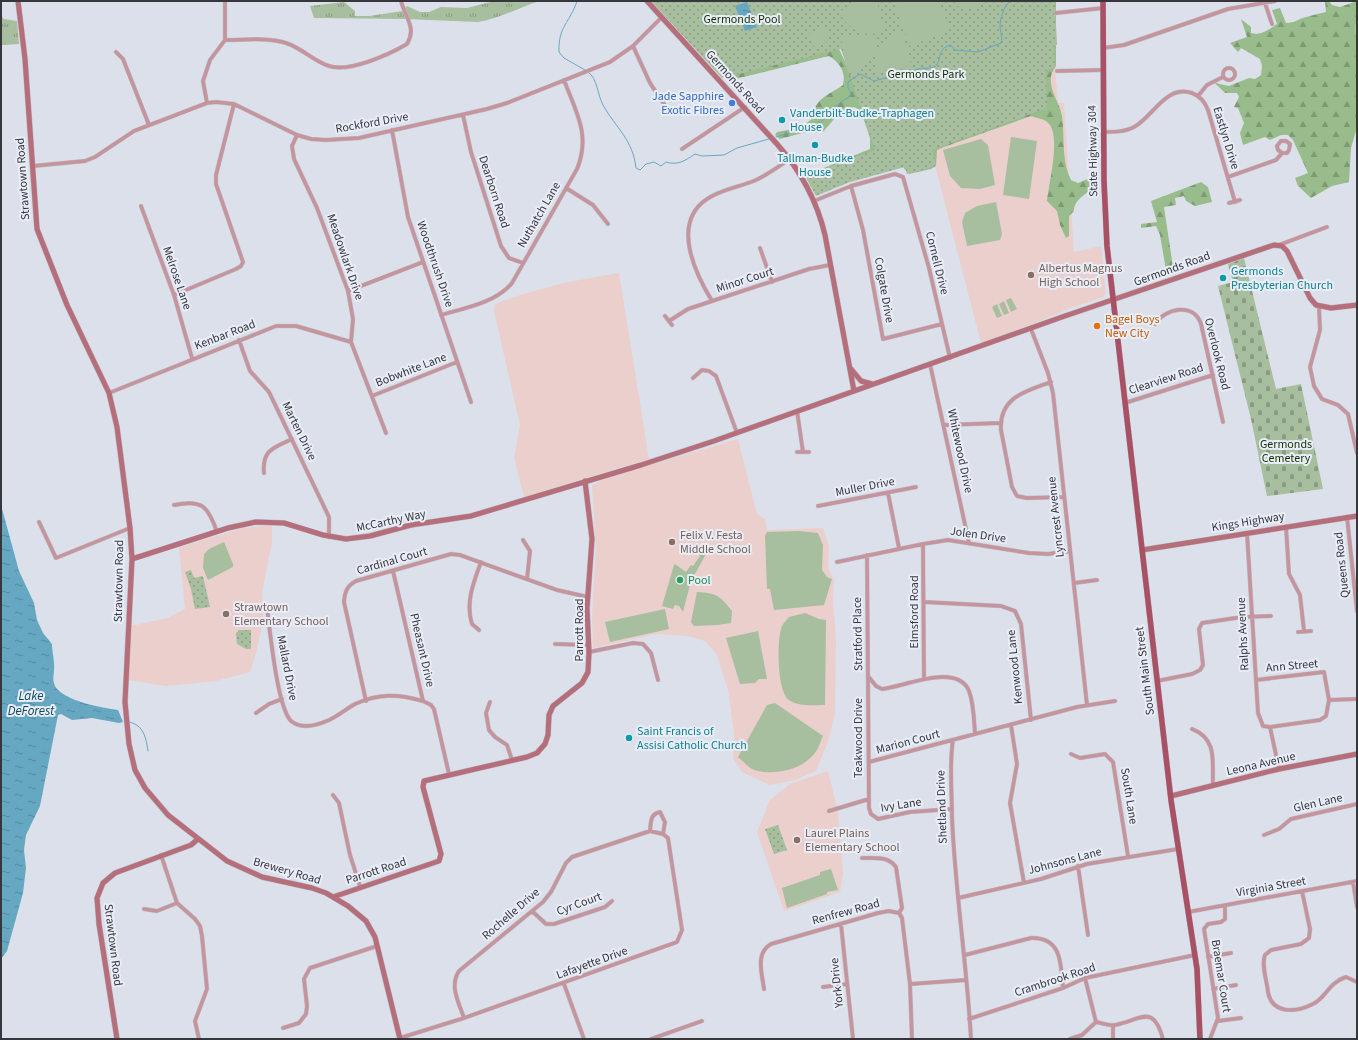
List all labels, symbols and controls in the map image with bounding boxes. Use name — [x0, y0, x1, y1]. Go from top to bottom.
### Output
park label: Germonds Pool — [703, 11, 781, 28]
street label: Germonds Road — [702, 46, 768, 118]
park label: Germonds Park — [887, 66, 965, 83]
place label: Jade Sapphire Exotic Fibres — [652, 88, 724, 119]
marker: Jade Sapphire Exotic Fibres — [727, 98, 737, 108]
place label: Vanderbilt-Budke-Traphagen House — [790, 105, 934, 136]
street label: State Highway 304 — [1084, 105, 1102, 197]
street label: Eastlyn Drive — [1208, 105, 1244, 172]
street label: Rockford Drive — [334, 108, 410, 138]
marker: Vanderbilt-Budke-Traphagen House — [777, 115, 787, 125]
street label: Strawtown Road — [12, 137, 34, 221]
marker: Tallman-Budke House — [810, 140, 820, 150]
place label: Tallman-Budke House — [777, 150, 853, 181]
street label: Dearborn Road — [474, 154, 514, 230]
street label: Nuthatch Lane — [513, 179, 565, 251]
street label: Meadowlark Drive — [322, 212, 368, 302]
street label: Woodthrush Drive — [412, 219, 458, 310]
street label: Cornell Drive — [921, 230, 953, 296]
street label: Melrose Lane — [158, 244, 196, 312]
street label: Germonds Road — [1131, 247, 1213, 291]
street label: Colgate Drive — [870, 256, 898, 324]
place label: Albertus Magnus High School — [1039, 260, 1122, 291]
street label: Minor Court — [714, 263, 776, 297]
place label: Germonds Presbyterian Church — [1231, 263, 1333, 294]
marker: Albertus Magnus High School — [1026, 270, 1036, 280]
marker: Germonds Presbyterian Church — [1218, 273, 1228, 283]
place label: Bagel Boys New City — [1105, 311, 1160, 342]
street label: Kenbar Road — [192, 316, 258, 354]
street label: Overlook Road — [1200, 316, 1234, 392]
marker: Bagel Boys New City — [1092, 321, 1102, 331]
street label: Bobwhite Lane — [373, 349, 449, 391]
street label: Clearview Road — [1126, 359, 1206, 399]
street label: Marten Drive — [277, 399, 321, 463]
street label: Whitewood Drive — [943, 407, 977, 495]
park label: Germonds Cemetery — [1260, 436, 1312, 467]
street label: Muller Drive — [834, 473, 896, 501]
street label: Lyncrest Avenue — [1043, 476, 1069, 558]
street label: McCarthy Way — [355, 505, 428, 537]
street label: Kings Highway — [1210, 508, 1286, 536]
street label: Jolen Drive — [949, 523, 1007, 547]
place label: Felix V. Festa Middle School — [680, 527, 751, 558]
street label: Queens Road — [1330, 531, 1354, 599]
marker: Felix V. Festa Middle School — [667, 537, 677, 547]
street label: Strawtown Road — [110, 540, 128, 622]
street label: Cardinal Court — [355, 543, 429, 579]
place label: Pool — [688, 572, 711, 589]
marker: Pool — [675, 575, 685, 585]
street label: Elmsford Road — [906, 575, 923, 649]
street label: Stratford Place — [849, 597, 867, 671]
street label: Ralphs Avenue — [1233, 597, 1253, 671]
place label: Strawtown Elementary School — [234, 599, 329, 630]
street label: Parrott Road — [571, 599, 588, 661]
marker: Strawtown Elementary School — [221, 609, 231, 619]
street label: Pheasant Drive — [405, 611, 439, 689]
street label: South Main Street — [1131, 626, 1159, 716]
street label: Kenwood Lane — [1003, 629, 1027, 705]
street label: Mallard Drive — [272, 634, 302, 702]
street label: Ann Street — [1265, 655, 1319, 677]
water label: Lake DeForest — [8, 687, 55, 720]
street label: Teakwood Drive — [850, 698, 867, 778]
place label: Saint Francis of Assisi Catholic Church — [637, 723, 747, 754]
street label: Marion Court — [874, 725, 942, 759]
marker: Saint Francis of Assisi Catholic Church — [624, 733, 634, 743]
street label: Leona Avenue — [1225, 748, 1297, 780]
street label: South Lane — [1116, 767, 1142, 825]
street label: Shetland Drive — [932, 770, 952, 844]
street label: Glen Lane — [1292, 789, 1344, 817]
street label: Ivy Lane — [879, 793, 923, 817]
place label: Laurel Plains Elementary School — [805, 825, 900, 856]
marker: Laurel Plains Elementary School — [792, 835, 802, 845]
street label: Johnsons Lane — [1026, 843, 1104, 879]
street label: Brewery Road — [251, 853, 323, 889]
street label: Parrott Road — [343, 853, 409, 889]
street label: Virginia Street — [1235, 873, 1307, 901]
street label: Rochelle Drive — [478, 884, 544, 944]
street label: Cyr Court — [554, 888, 604, 920]
street label: Renfrew Road — [810, 895, 882, 929]
street label: Strawtown Road — [100, 903, 126, 987]
street label: Braemar Court — [1207, 938, 1235, 1014]
street label: Lafayette Drive — [554, 942, 630, 984]
street label: York Drive — [826, 957, 848, 1010]
street label: Crambrook Road — [1012, 959, 1098, 1001]

